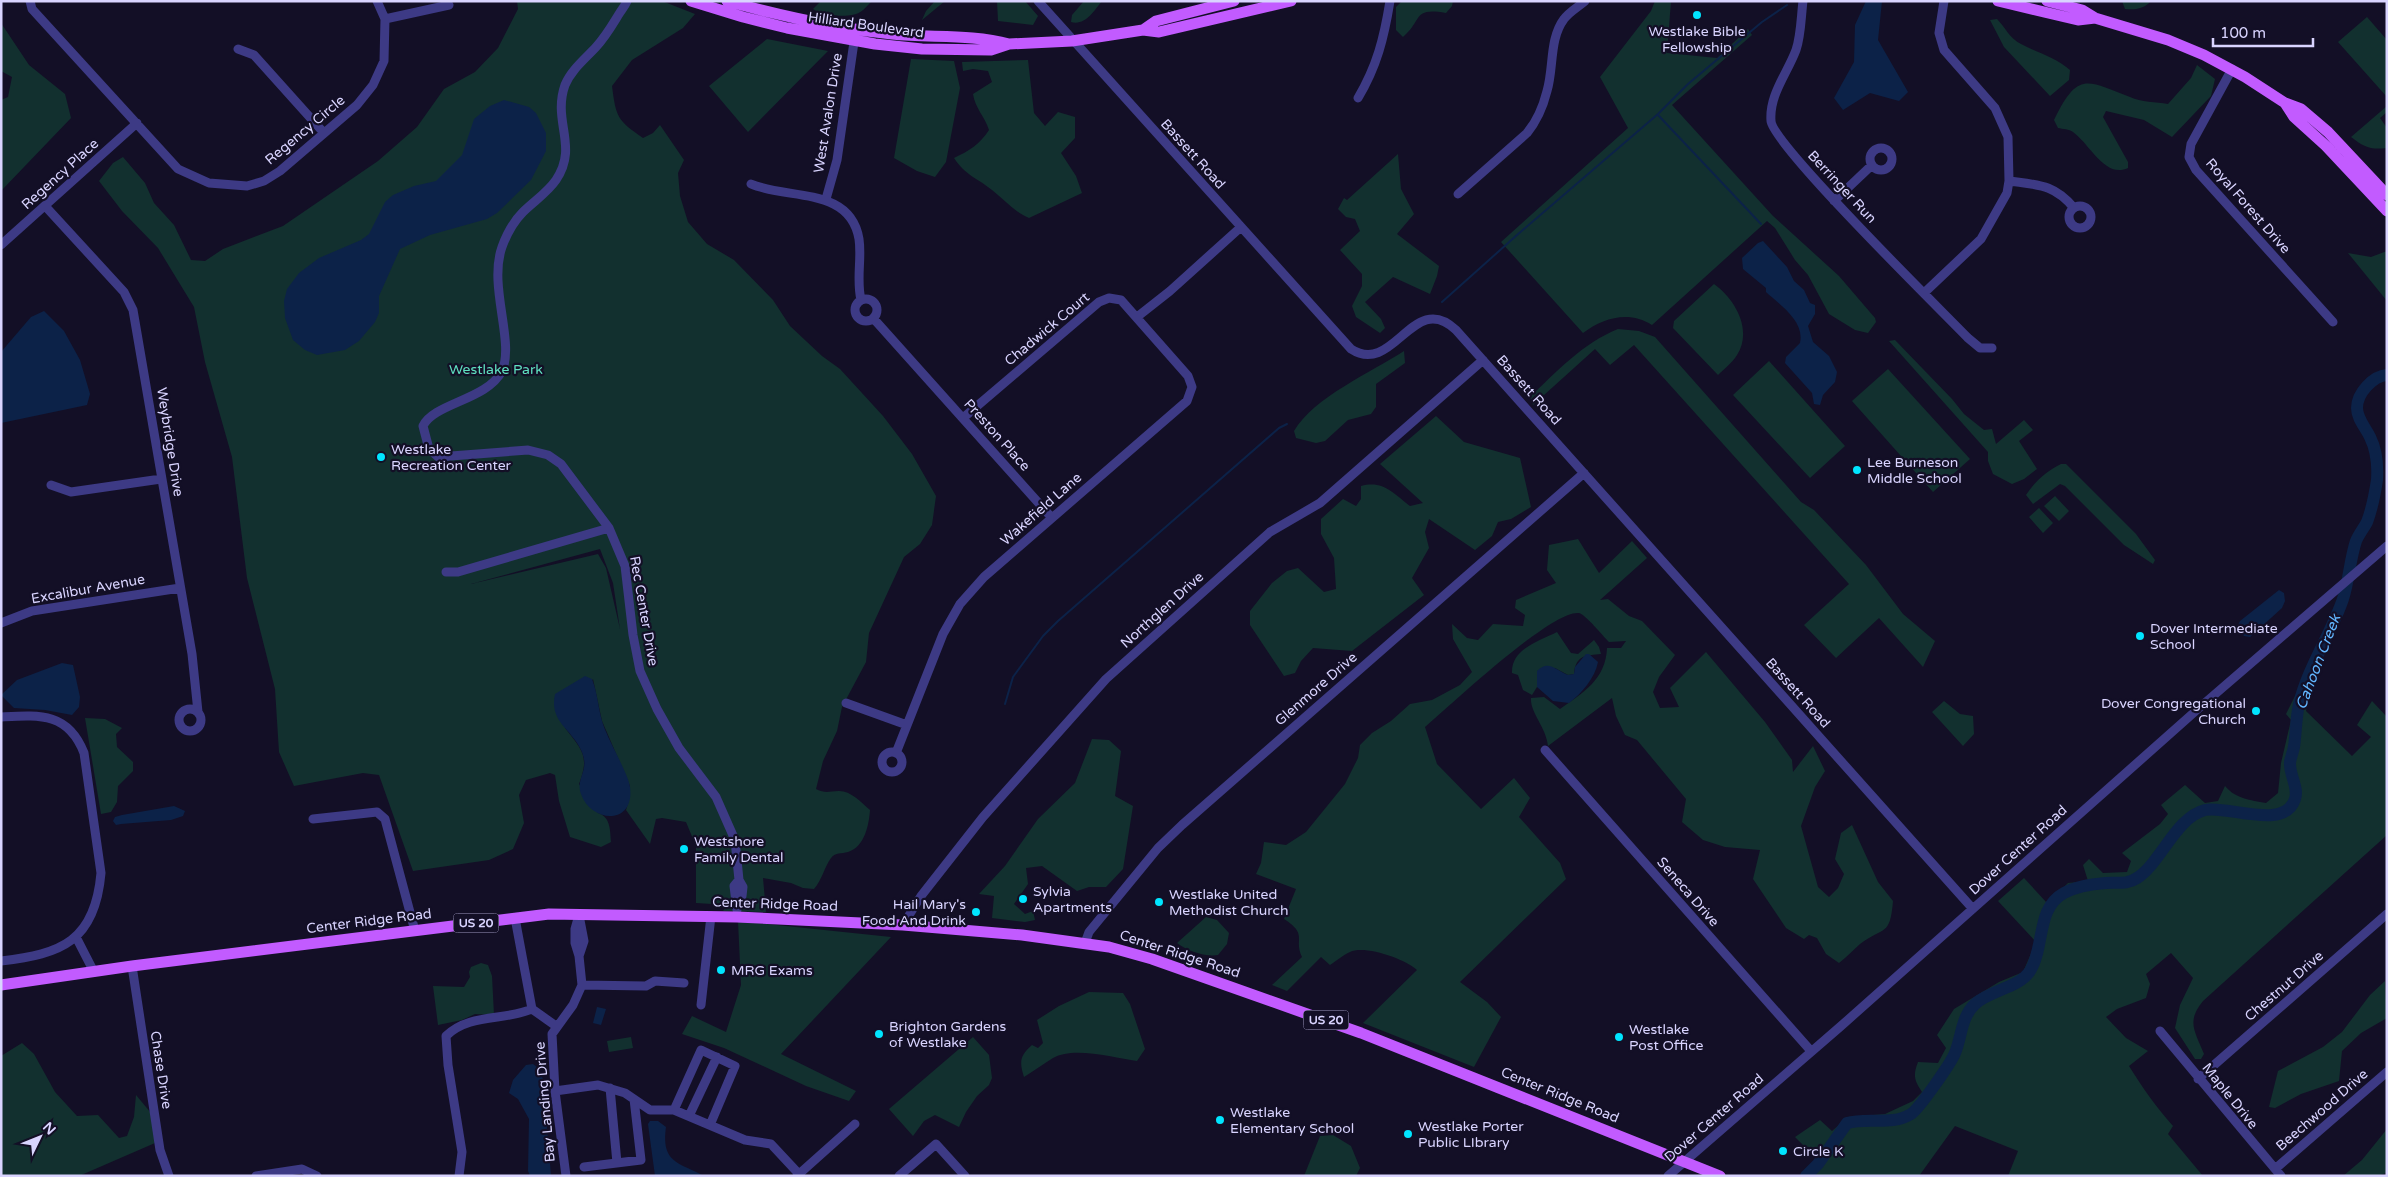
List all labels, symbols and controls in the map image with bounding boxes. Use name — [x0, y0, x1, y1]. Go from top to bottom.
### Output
street label: Hilliard Boulevard — [807, 8, 925, 42]
marker: Westlake Bible Fellowship — [1691, 9, 1703, 21]
scale bar — [2213, 15, 2313, 47]
place label: Westlake Bible Fellowship — [1648, 23, 1746, 56]
text: 100 m — [2220, 24, 2266, 42]
street label: West Avalon Drive — [810, 52, 846, 174]
street label: Regency Circle — [262, 92, 348, 168]
street label: Bassett Road — [1157, 115, 1229, 193]
street label: Regency Place — [18, 135, 102, 213]
street label: Berringer Run — [1804, 147, 1880, 227]
street label: Royal Forest Drive — [2202, 155, 2294, 257]
street label: Chadwick Court — [1001, 288, 1093, 369]
street label: Bassett Road — [1493, 351, 1565, 429]
park label: Westlake Park — [449, 361, 543, 378]
street label: Weybridge Drive — [153, 386, 187, 498]
street label: Preston Place — [960, 396, 1034, 475]
place label: Westlake Recreation Center — [391, 441, 512, 474]
marker: Westlake Recreation Center — [375, 451, 387, 463]
place label: Lee Burneson Middle School — [1867, 454, 1962, 487]
marker: Lee Burneson Middle School — [1851, 464, 1863, 476]
street label: Wakefield Lane — [997, 469, 1085, 549]
street label: Rec Center Drive — [626, 555, 662, 667]
street label: Northglen Drive — [1117, 568, 1207, 652]
street label: Excalibur Avenue — [30, 571, 146, 607]
water label: Cahoon Creek — [2292, 610, 2345, 712]
place label: Dover Intermediate School — [2150, 620, 2278, 653]
marker: Dover Intermediate School — [2134, 630, 2146, 642]
street label: Glenmore Drive — [1272, 649, 1361, 729]
street label: Bassett Road — [1762, 654, 1834, 732]
place label: Dover Congregational Church — [2101, 695, 2246, 728]
marker: Dover Congregational Church — [2250, 705, 2262, 717]
street label: Dover Center Road — [1965, 802, 2071, 898]
place label: Westshore Family Dental — [694, 833, 784, 866]
marker: Westshore Family Dental — [678, 843, 690, 855]
street label: Seneca Drive — [1653, 854, 1723, 930]
place label: Sylvia Apartments — [1033, 883, 1112, 916]
place label: Westlake United Methodist Church — [1169, 886, 1288, 919]
street label: Center Ridge Road — [712, 893, 838, 915]
marker: Sylvia Apartments — [1017, 893, 1029, 905]
place label: Hail Mary's Food And Drink — [862, 896, 966, 929]
marker: Westlake United Methodist Church — [1153, 896, 1165, 908]
street label: Center Ridge Road — [306, 905, 432, 937]
marker: Hail Mary's Food And Drink — [970, 906, 982, 918]
road number: US 20 — [454, 914, 498, 932]
street label: Center Ridge Road — [1118, 926, 1242, 982]
street label: Chestnut Drive — [2241, 947, 2327, 1025]
place label: MRG Exams — [731, 962, 813, 979]
marker: MRG Exams — [715, 964, 727, 976]
road number: US 20 — [1304, 1010, 1348, 1030]
place label: Brighton Gardens of Westlake — [889, 1018, 1006, 1051]
place label: Westlake Post Office — [1629, 1021, 1704, 1054]
marker: Brighton Gardens of Westlake — [873, 1028, 885, 1040]
street label: Chase Drive — [146, 1030, 176, 1110]
marker: Westlake Post Office — [1613, 1031, 1625, 1043]
street label: Bay Landing Drive — [531, 1041, 559, 1163]
street label: Maple Drive — [2198, 1060, 2262, 1132]
street label: Center Ridge Road — [1498, 1064, 1622, 1126]
street label: Beechwood Drive — [2273, 1065, 2372, 1155]
street label: Dover Center Road — [1661, 1070, 1767, 1166]
place label: Westlake Elementary School — [1230, 1104, 1354, 1137]
north arrow — [15, 1112, 65, 1162]
marker: Westlake Elementary School — [1214, 1114, 1226, 1126]
place label: Westlake Porter Public LIbrary — [1418, 1118, 1524, 1151]
text: N — [39, 1119, 59, 1138]
marker: Westlake Porter Public LIbrary — [1402, 1128, 1414, 1140]
place label: Circle K — [1793, 1143, 1843, 1160]
marker: Circle K — [1777, 1145, 1789, 1157]

